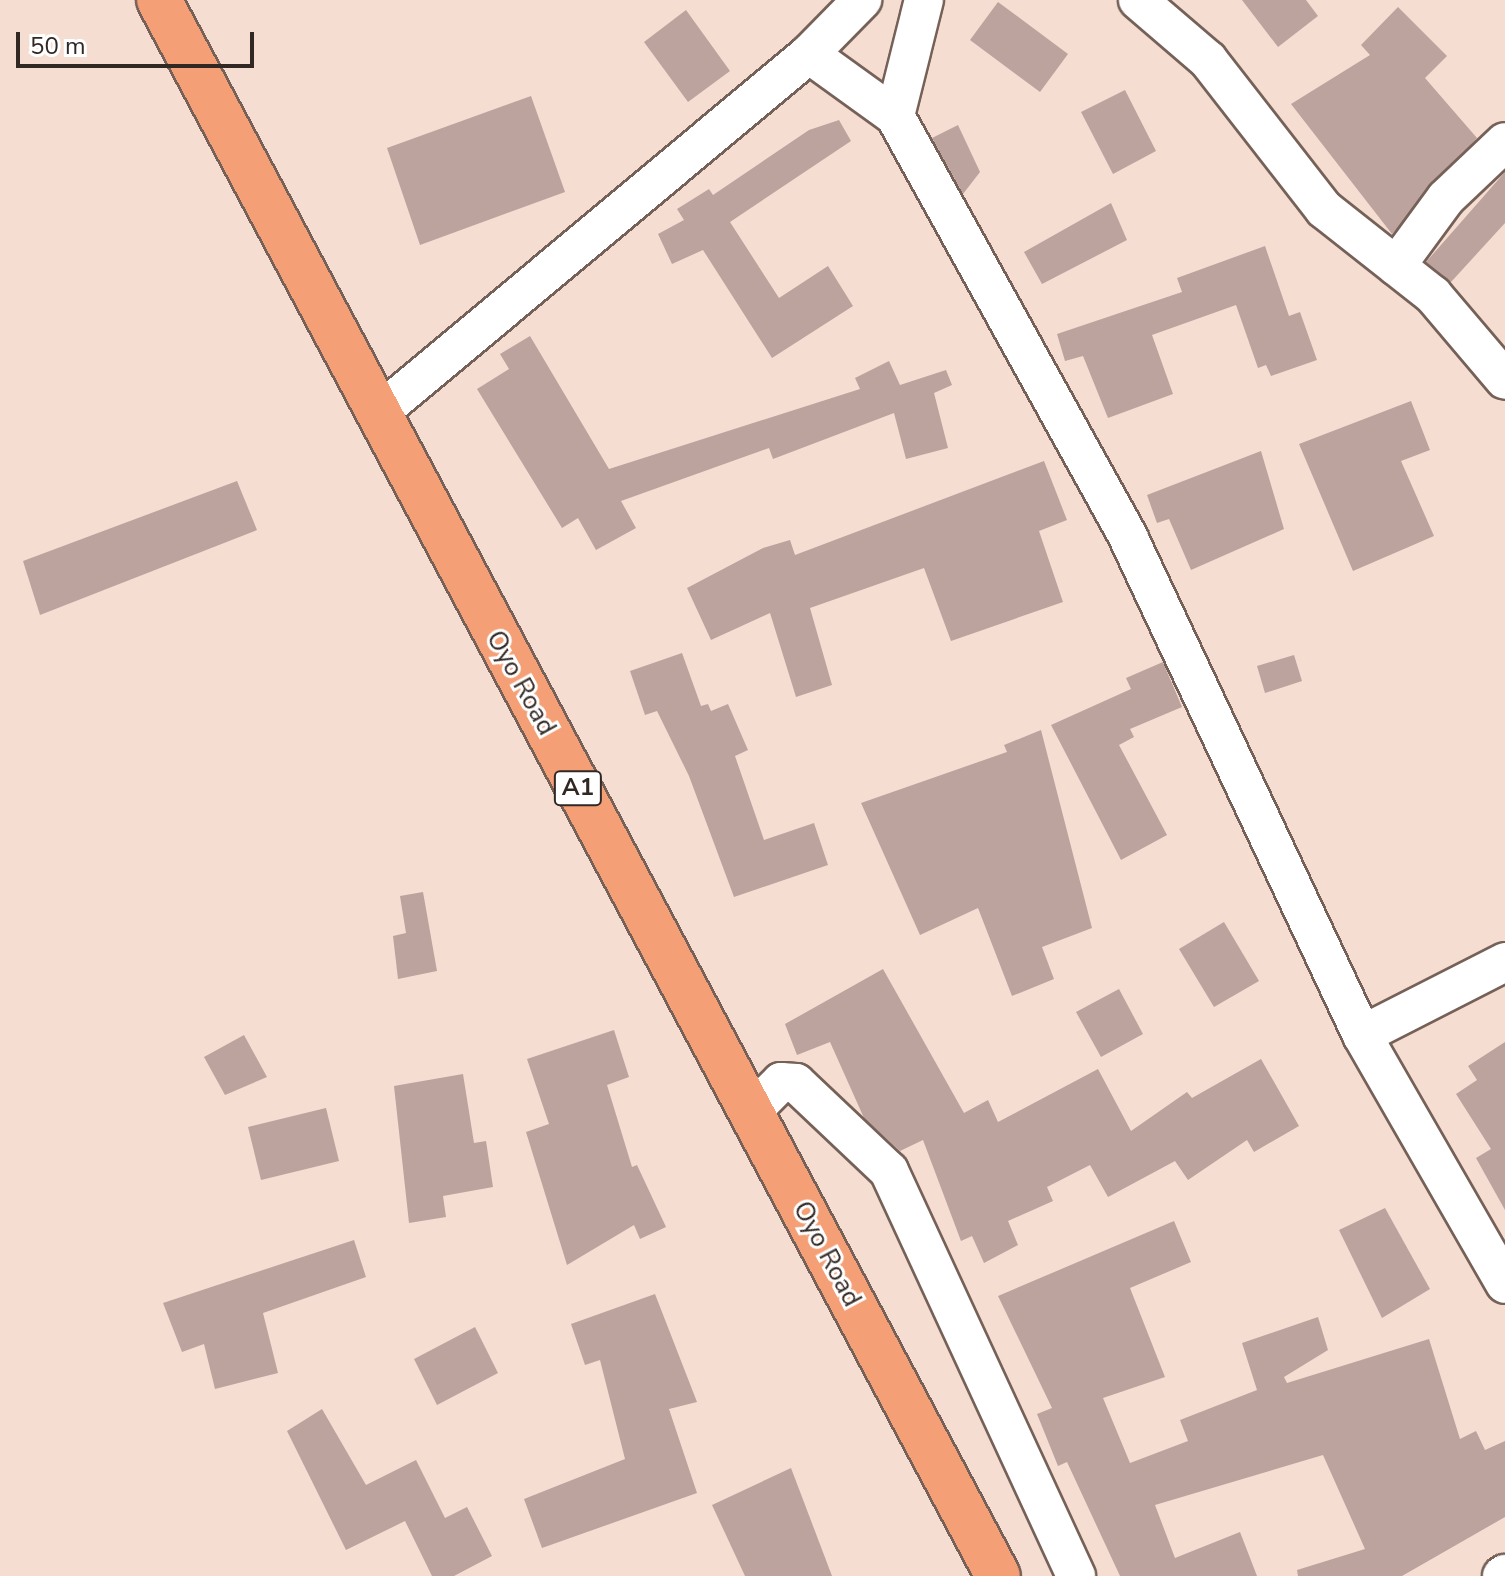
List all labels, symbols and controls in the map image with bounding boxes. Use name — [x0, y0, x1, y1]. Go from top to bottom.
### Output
scale bar — [20, 16, 258, 66]
text: 50 m — [30, 30, 86, 62]
street label: Oyo Road — [480, 625, 562, 741]
road number: A1 — [552, 768, 604, 808]
street label: Oyo Road — [786, 1196, 868, 1312]

